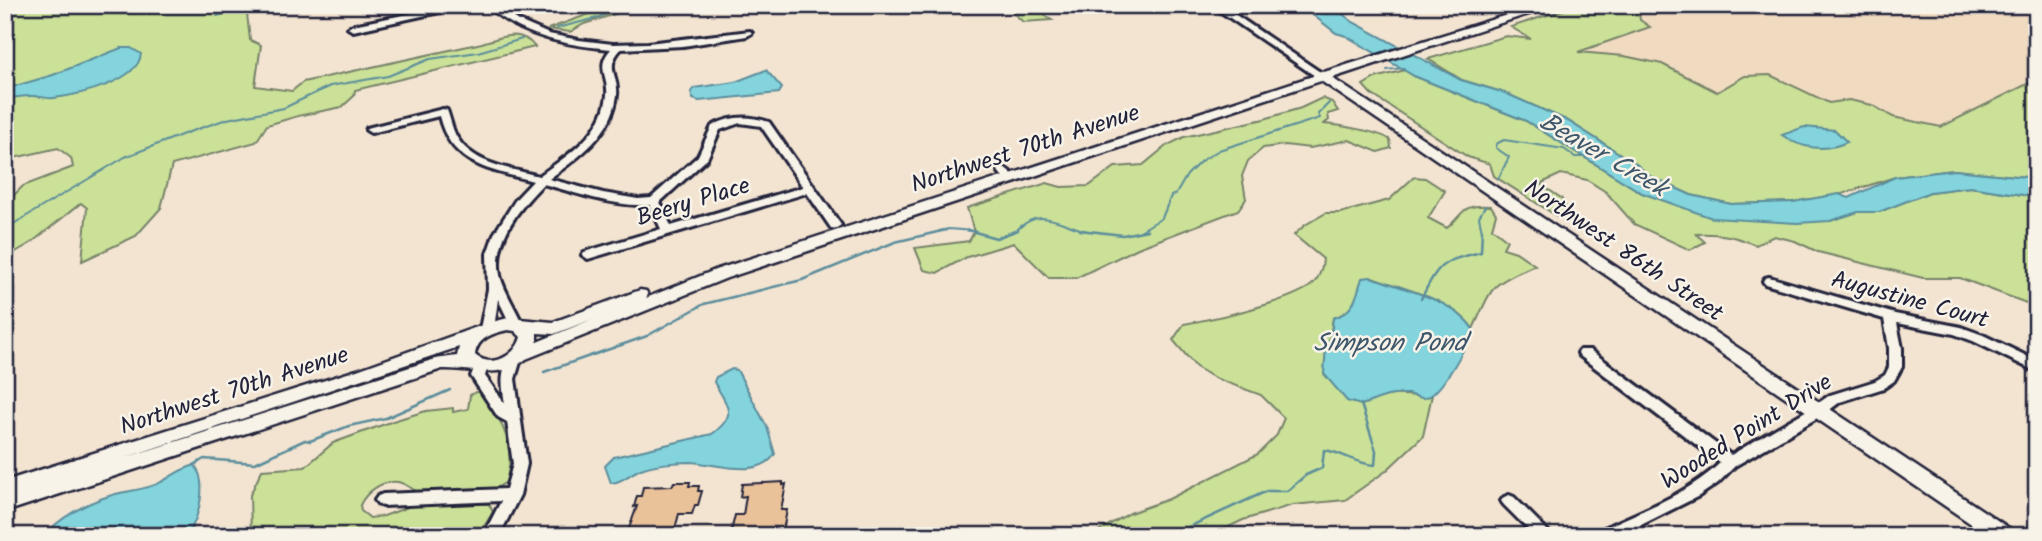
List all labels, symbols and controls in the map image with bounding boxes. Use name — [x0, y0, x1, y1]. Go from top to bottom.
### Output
street label: Northwest 70th Avenue — [906, 94, 1145, 205]
water label: Beaver Creek — [1531, 102, 1678, 211]
street label: Beery Place — [632, 167, 755, 238]
street label: Northwest 86th Street — [1515, 170, 1732, 333]
street label: Augustine Court — [1827, 261, 1993, 340]
water label: Simpson Pond — [1314, 323, 1473, 365]
street label: Northwest 70th Avenue — [115, 336, 354, 447]
street label: Wooded Point Drive — [1653, 364, 1841, 501]

